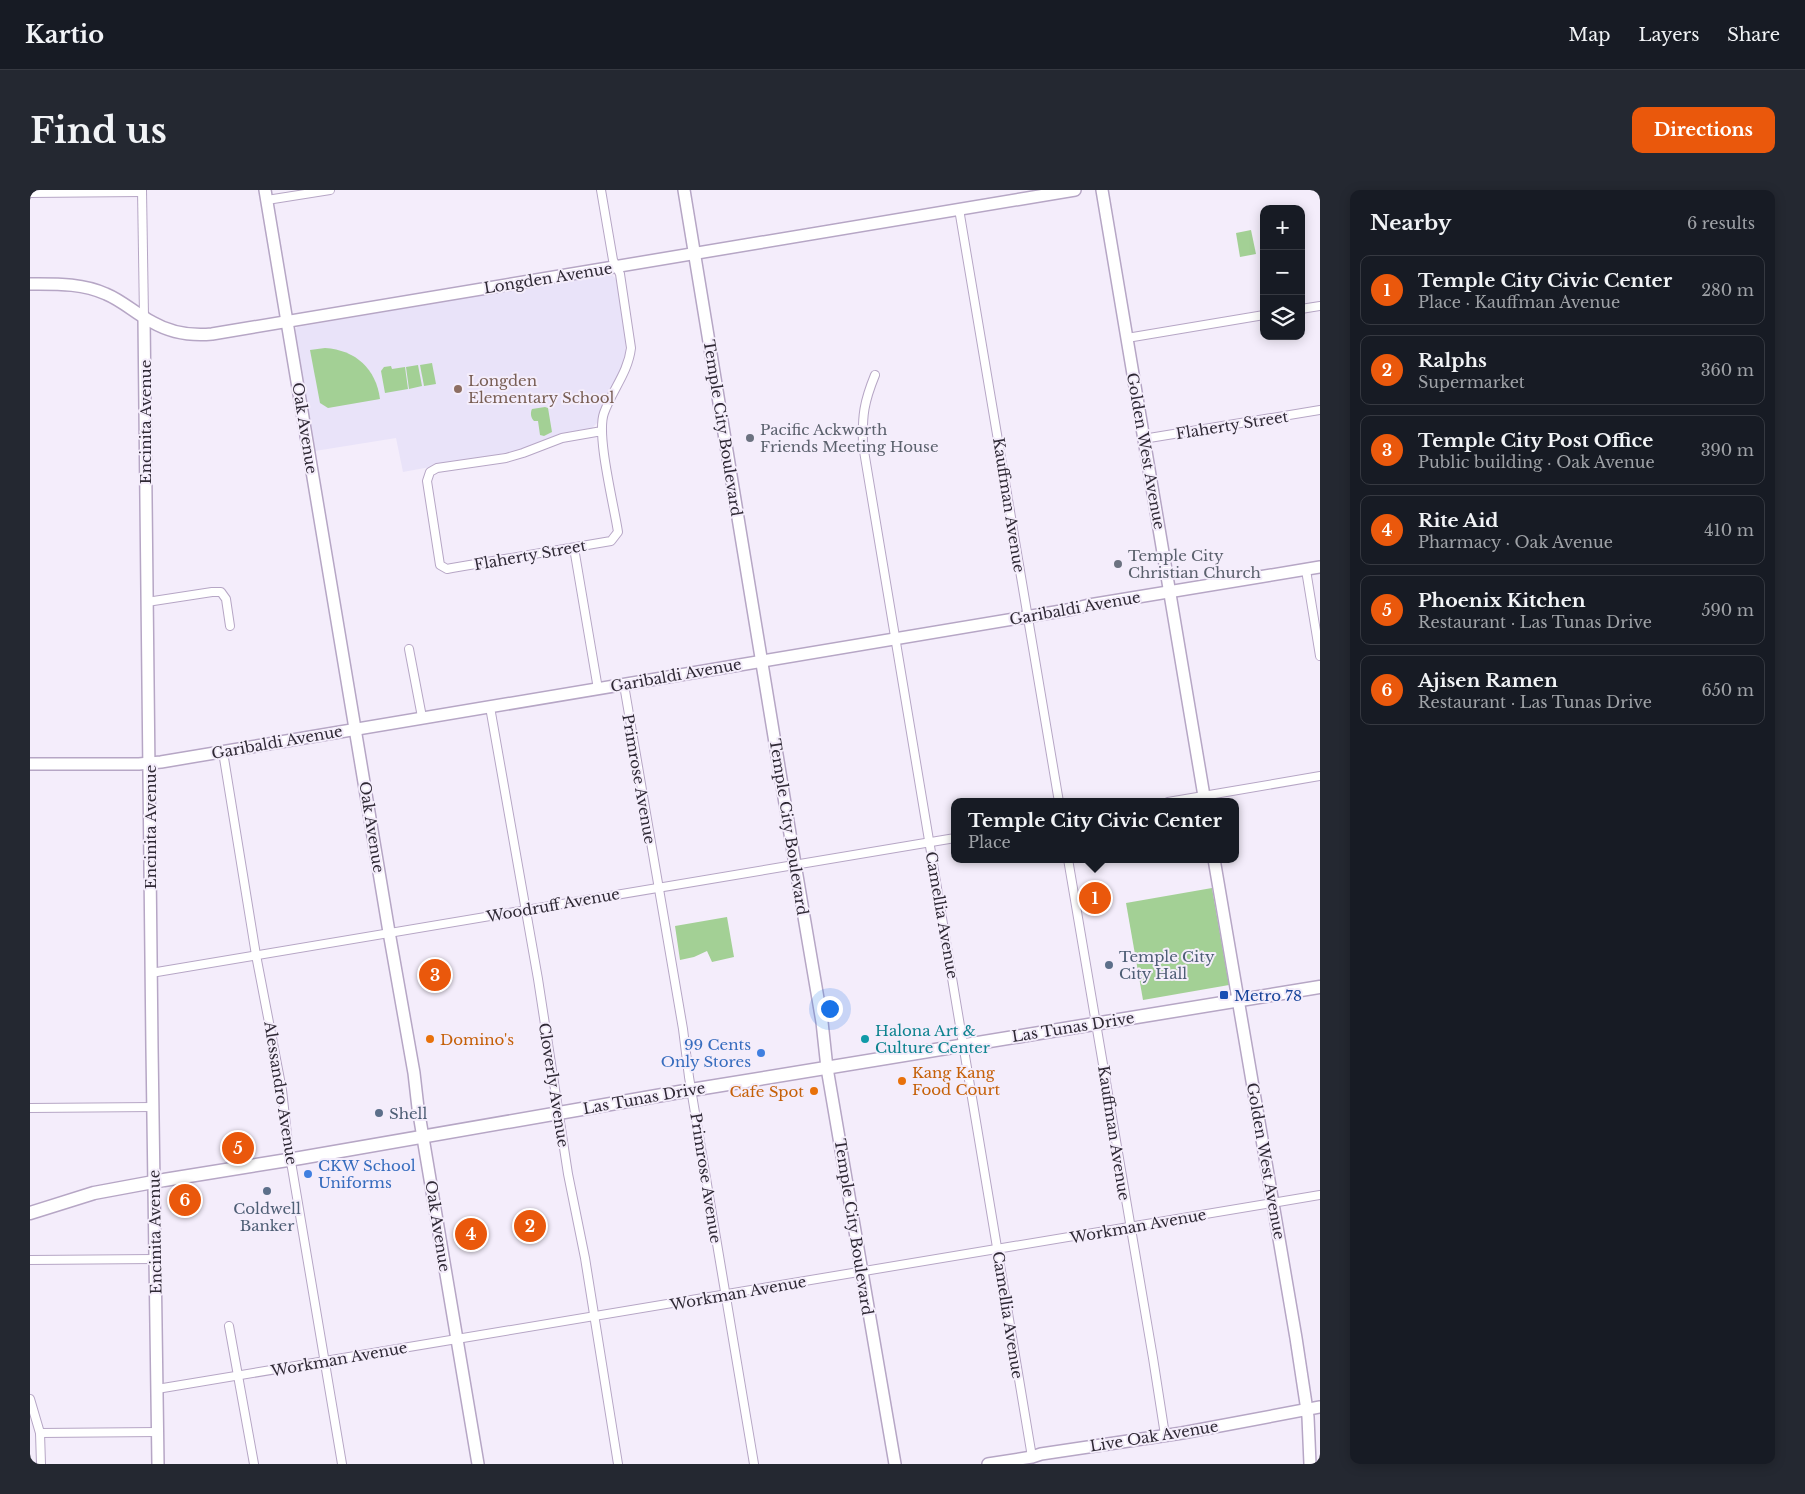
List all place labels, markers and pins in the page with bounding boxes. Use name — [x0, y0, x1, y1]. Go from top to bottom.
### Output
place label: Longden Elementary School — [468, 371, 615, 407]
marker: Longden Elementary School — [452, 383, 464, 395]
place label: Pacific Ackworth Friends Meeting House — [760, 420, 939, 456]
marker: Pacific Ackworth Friends Meeting House — [744, 432, 756, 444]
place label: Temple City Christian Church — [1128, 546, 1261, 582]
marker: Temple City Christian Church — [1112, 558, 1124, 570]
pin: 1 — [1079, 879, 1111, 917]
place label: Temple City City Hall — [1119, 947, 1215, 983]
pin: 3 — [419, 956, 451, 994]
marker: Temple City City Hall — [1103, 959, 1115, 971]
place label: Metro 78 — [1234, 986, 1302, 1005]
marker: Metro 78 — [1218, 989, 1230, 1001]
place label: Halona Art & Culture Center — [875, 1021, 991, 1057]
place label: Domino's — [440, 1030, 514, 1049]
marker: Domino's — [424, 1033, 436, 1045]
marker: Halona Art & Culture Center — [859, 1033, 871, 1045]
place label: 99 Cents Only Stores — [661, 1035, 751, 1071]
marker: 99 Cents Only Stores — [755, 1047, 767, 1059]
place label: Kang Kang Food Court — [912, 1063, 1001, 1099]
marker: Kang Kang Food Court — [896, 1075, 908, 1087]
place label: Cafe Spot — [729, 1082, 804, 1101]
marker: Cafe Spot — [808, 1085, 820, 1097]
place label: Shell — [389, 1104, 427, 1123]
marker: Shell — [373, 1107, 385, 1119]
pin: 5 — [222, 1129, 254, 1167]
place label: CKW School Uniforms — [318, 1156, 416, 1192]
marker: CKW School Uniforms — [302, 1168, 314, 1180]
pin: 6 — [169, 1181, 201, 1219]
marker: Coldwell Banker — [261, 1185, 273, 1197]
place label: Coldwell Banker — [233, 1199, 301, 1235]
pin: 2 — [514, 1207, 546, 1245]
pin: 4 — [455, 1215, 487, 1253]

